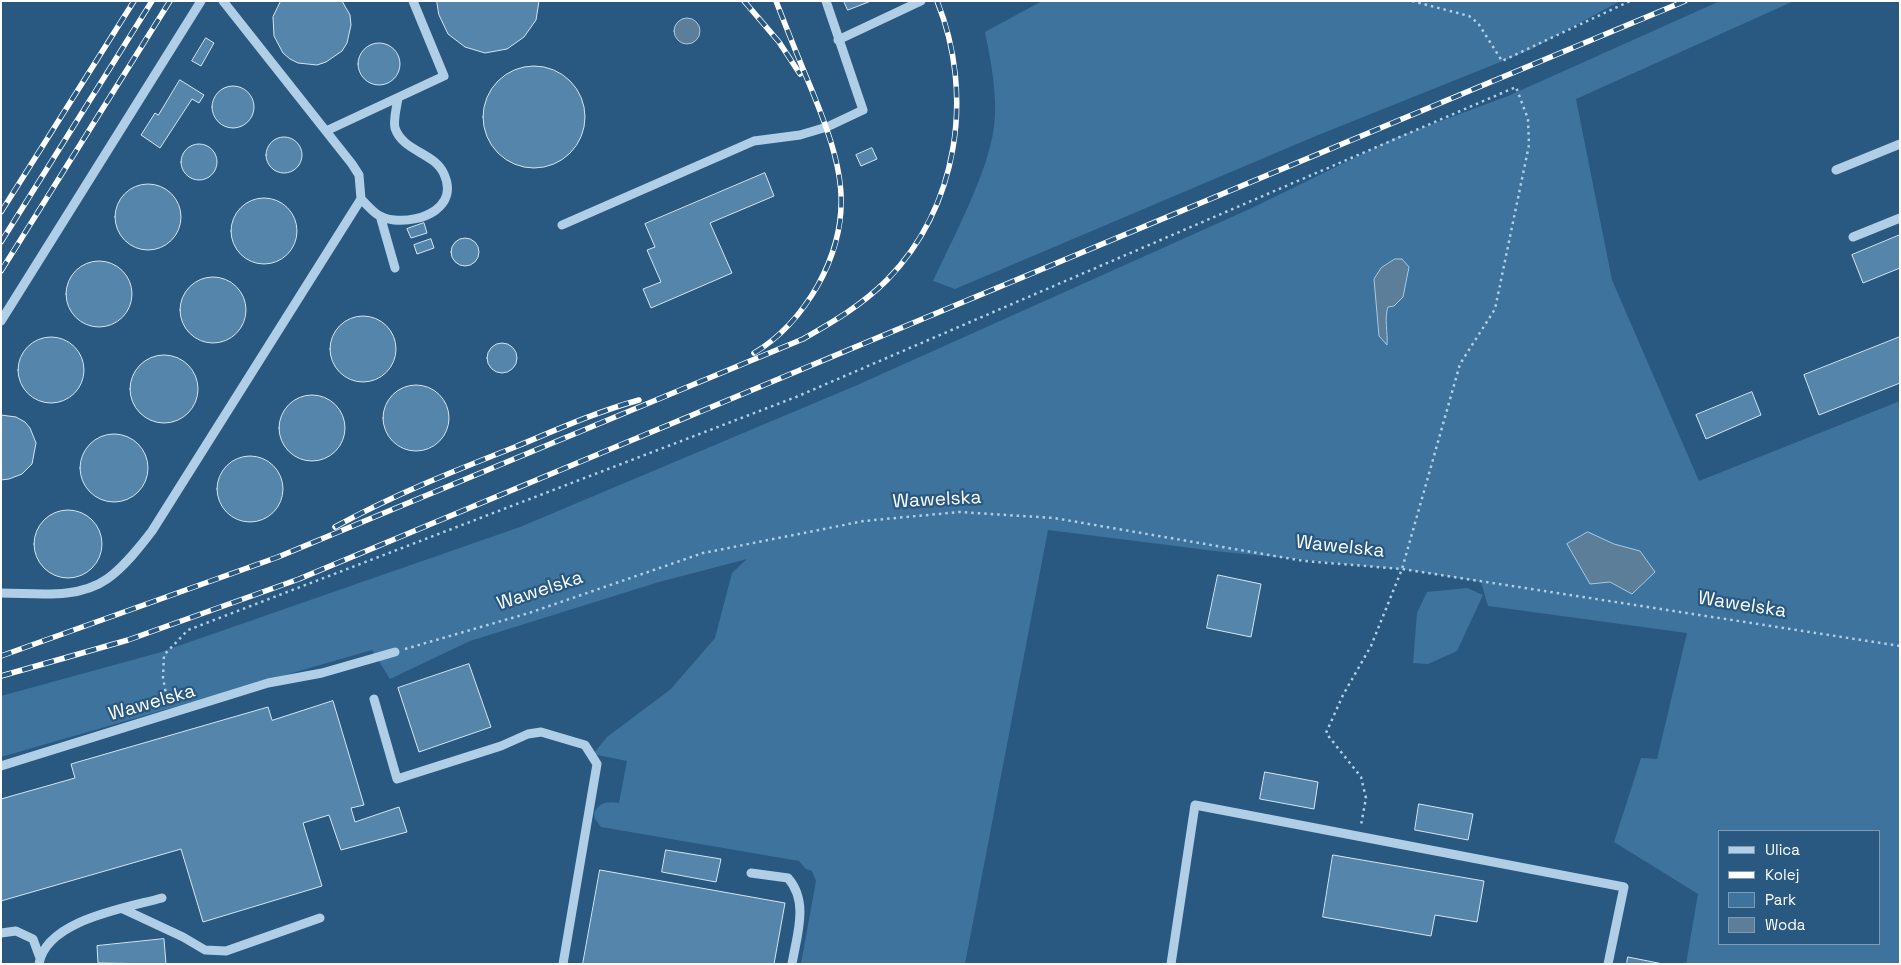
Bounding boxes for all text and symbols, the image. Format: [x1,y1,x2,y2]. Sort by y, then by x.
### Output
street label: Wawelska [892,486,982,514]
street label: Wawelska [1295,531,1385,563]
street label: Wawelska [494,566,586,616]
street label: Wawelska [1696,587,1788,623]
street label: Wawelska [106,680,198,726]
legend [1718,830,1881,945]
text: Ulica [1765,840,1800,859]
text: Kolej [1765,865,1799,884]
text: Park [1765,890,1796,909]
text: Woda [1765,915,1805,934]

